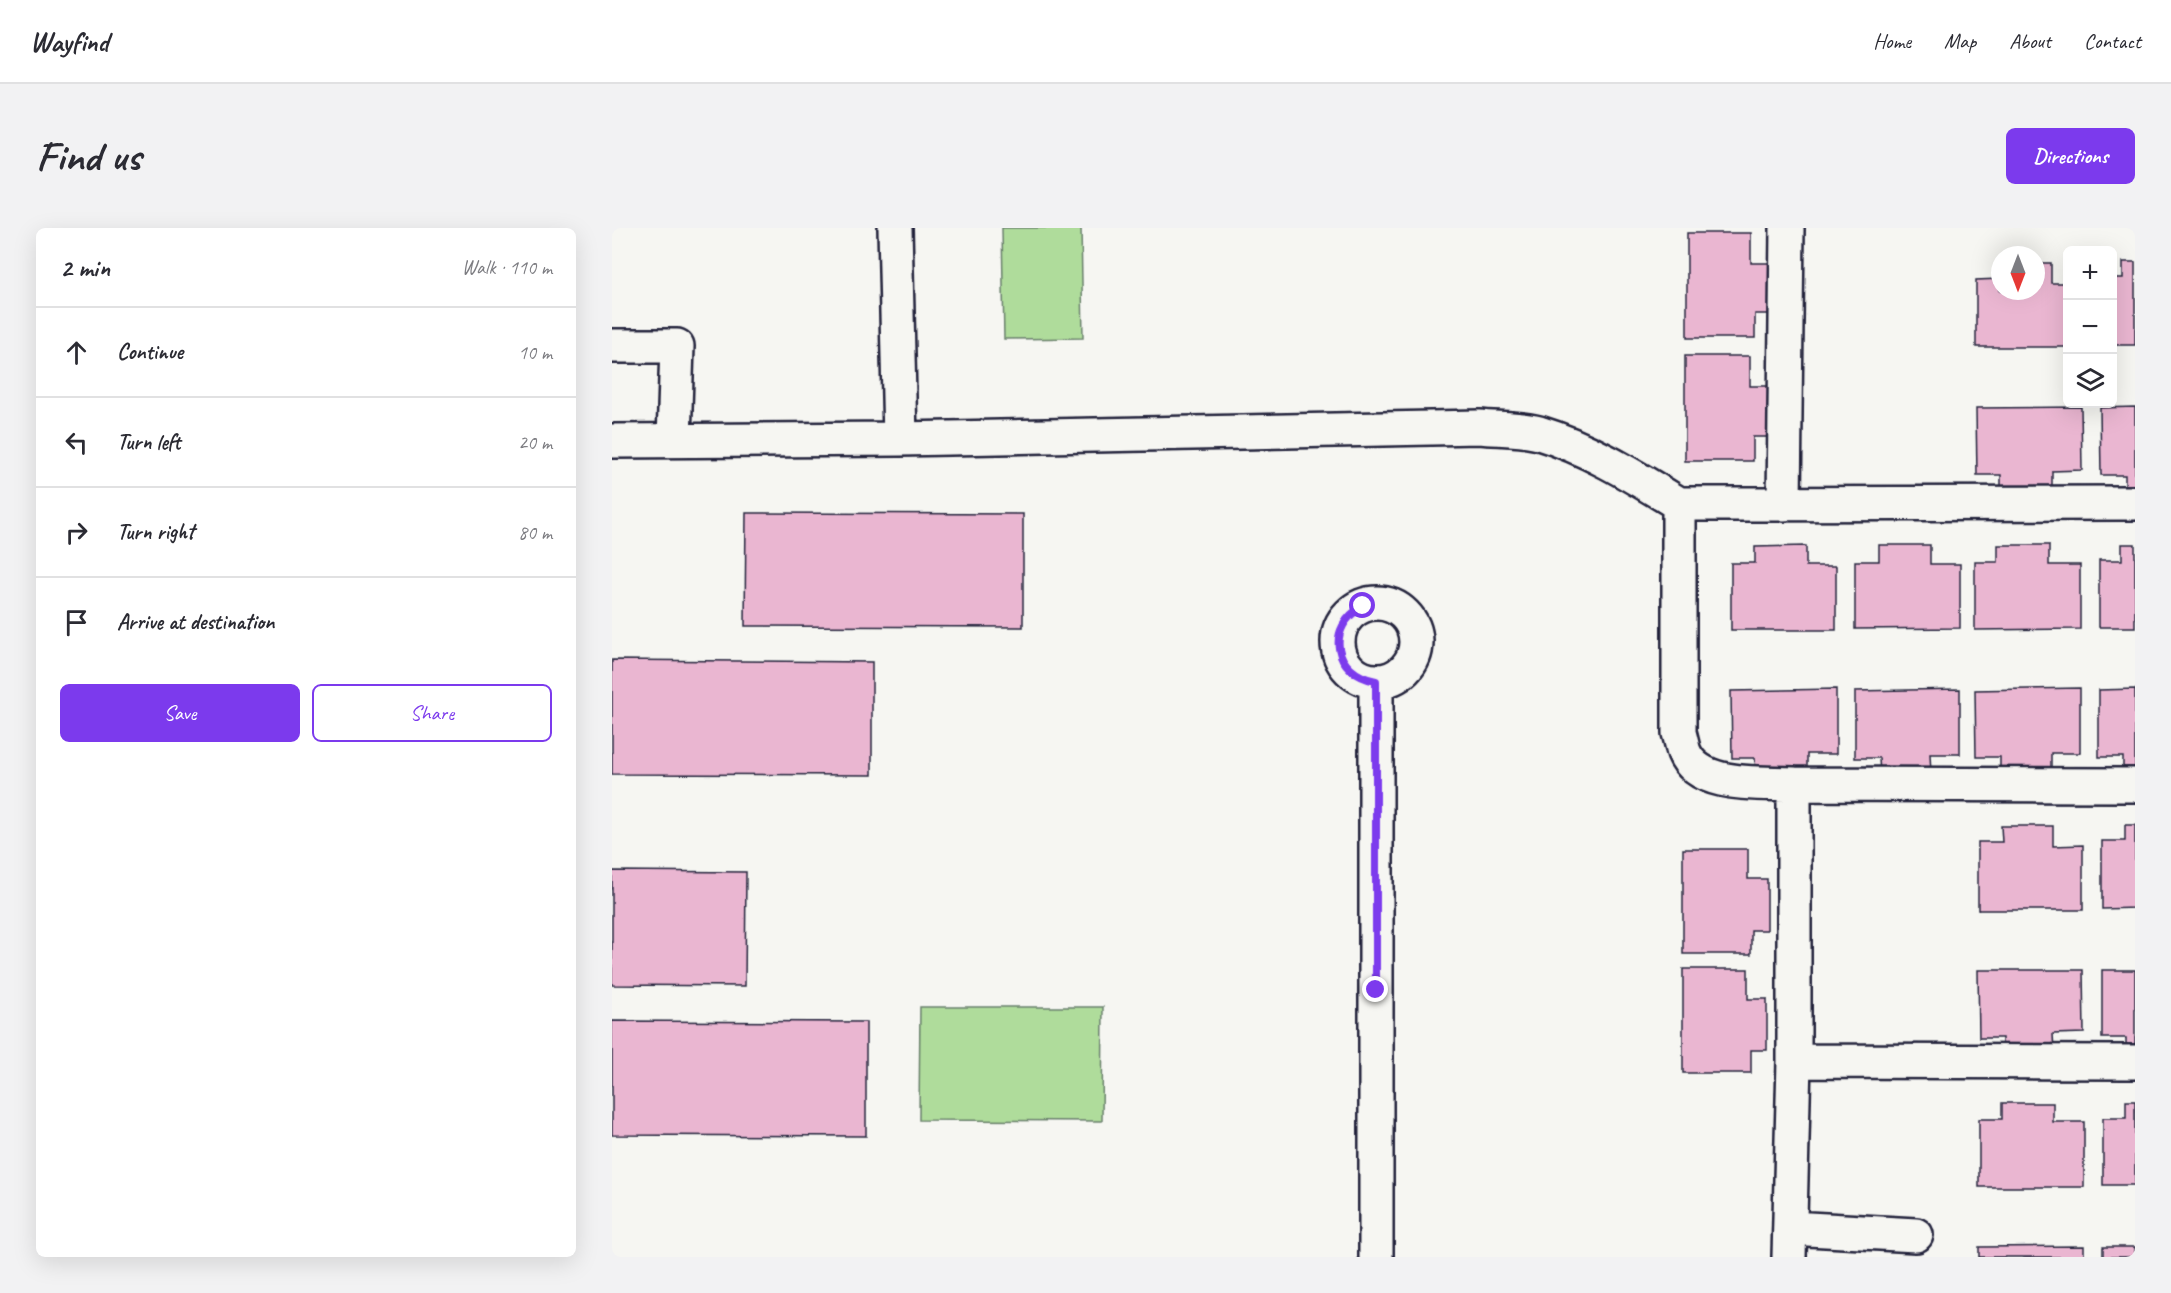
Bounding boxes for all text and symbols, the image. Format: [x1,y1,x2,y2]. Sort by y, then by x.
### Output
text: Wayfind [30,24,109,59]
text: Home [1873,28,1911,54]
text: Map [1944,28,1976,54]
text: About [2009,28,2051,54]
text: Contact [2084,28,2141,54]
button: Directions [2006,128,2135,184]
text: Find us [36,130,141,183]
north arrow [1991,246,2045,300]
map controls [2063,246,2117,408]
button: + [2063,246,2117,300]
text: 2 min [60,251,110,284]
text: Walk · 110 m [462,255,552,280]
button: − [2063,300,2117,354]
icon: ahead [60,336,93,369]
text: Continue [117,338,183,366]
text: 10 m [518,340,552,365]
button: layers [2063,354,2117,408]
icon: left [60,426,93,459]
text: Turn left [117,428,181,456]
text: 20 m [518,430,552,455]
icon: right [60,516,93,549]
text: Turn right [117,518,194,546]
text: 80 m [518,520,552,545]
route start [1349,592,1375,618]
icon: arrive [60,606,93,639]
text: Arrive at destination [117,608,274,636]
button: Save [60,684,300,742]
button: Share [312,684,552,742]
route end [1362,976,1388,1002]

